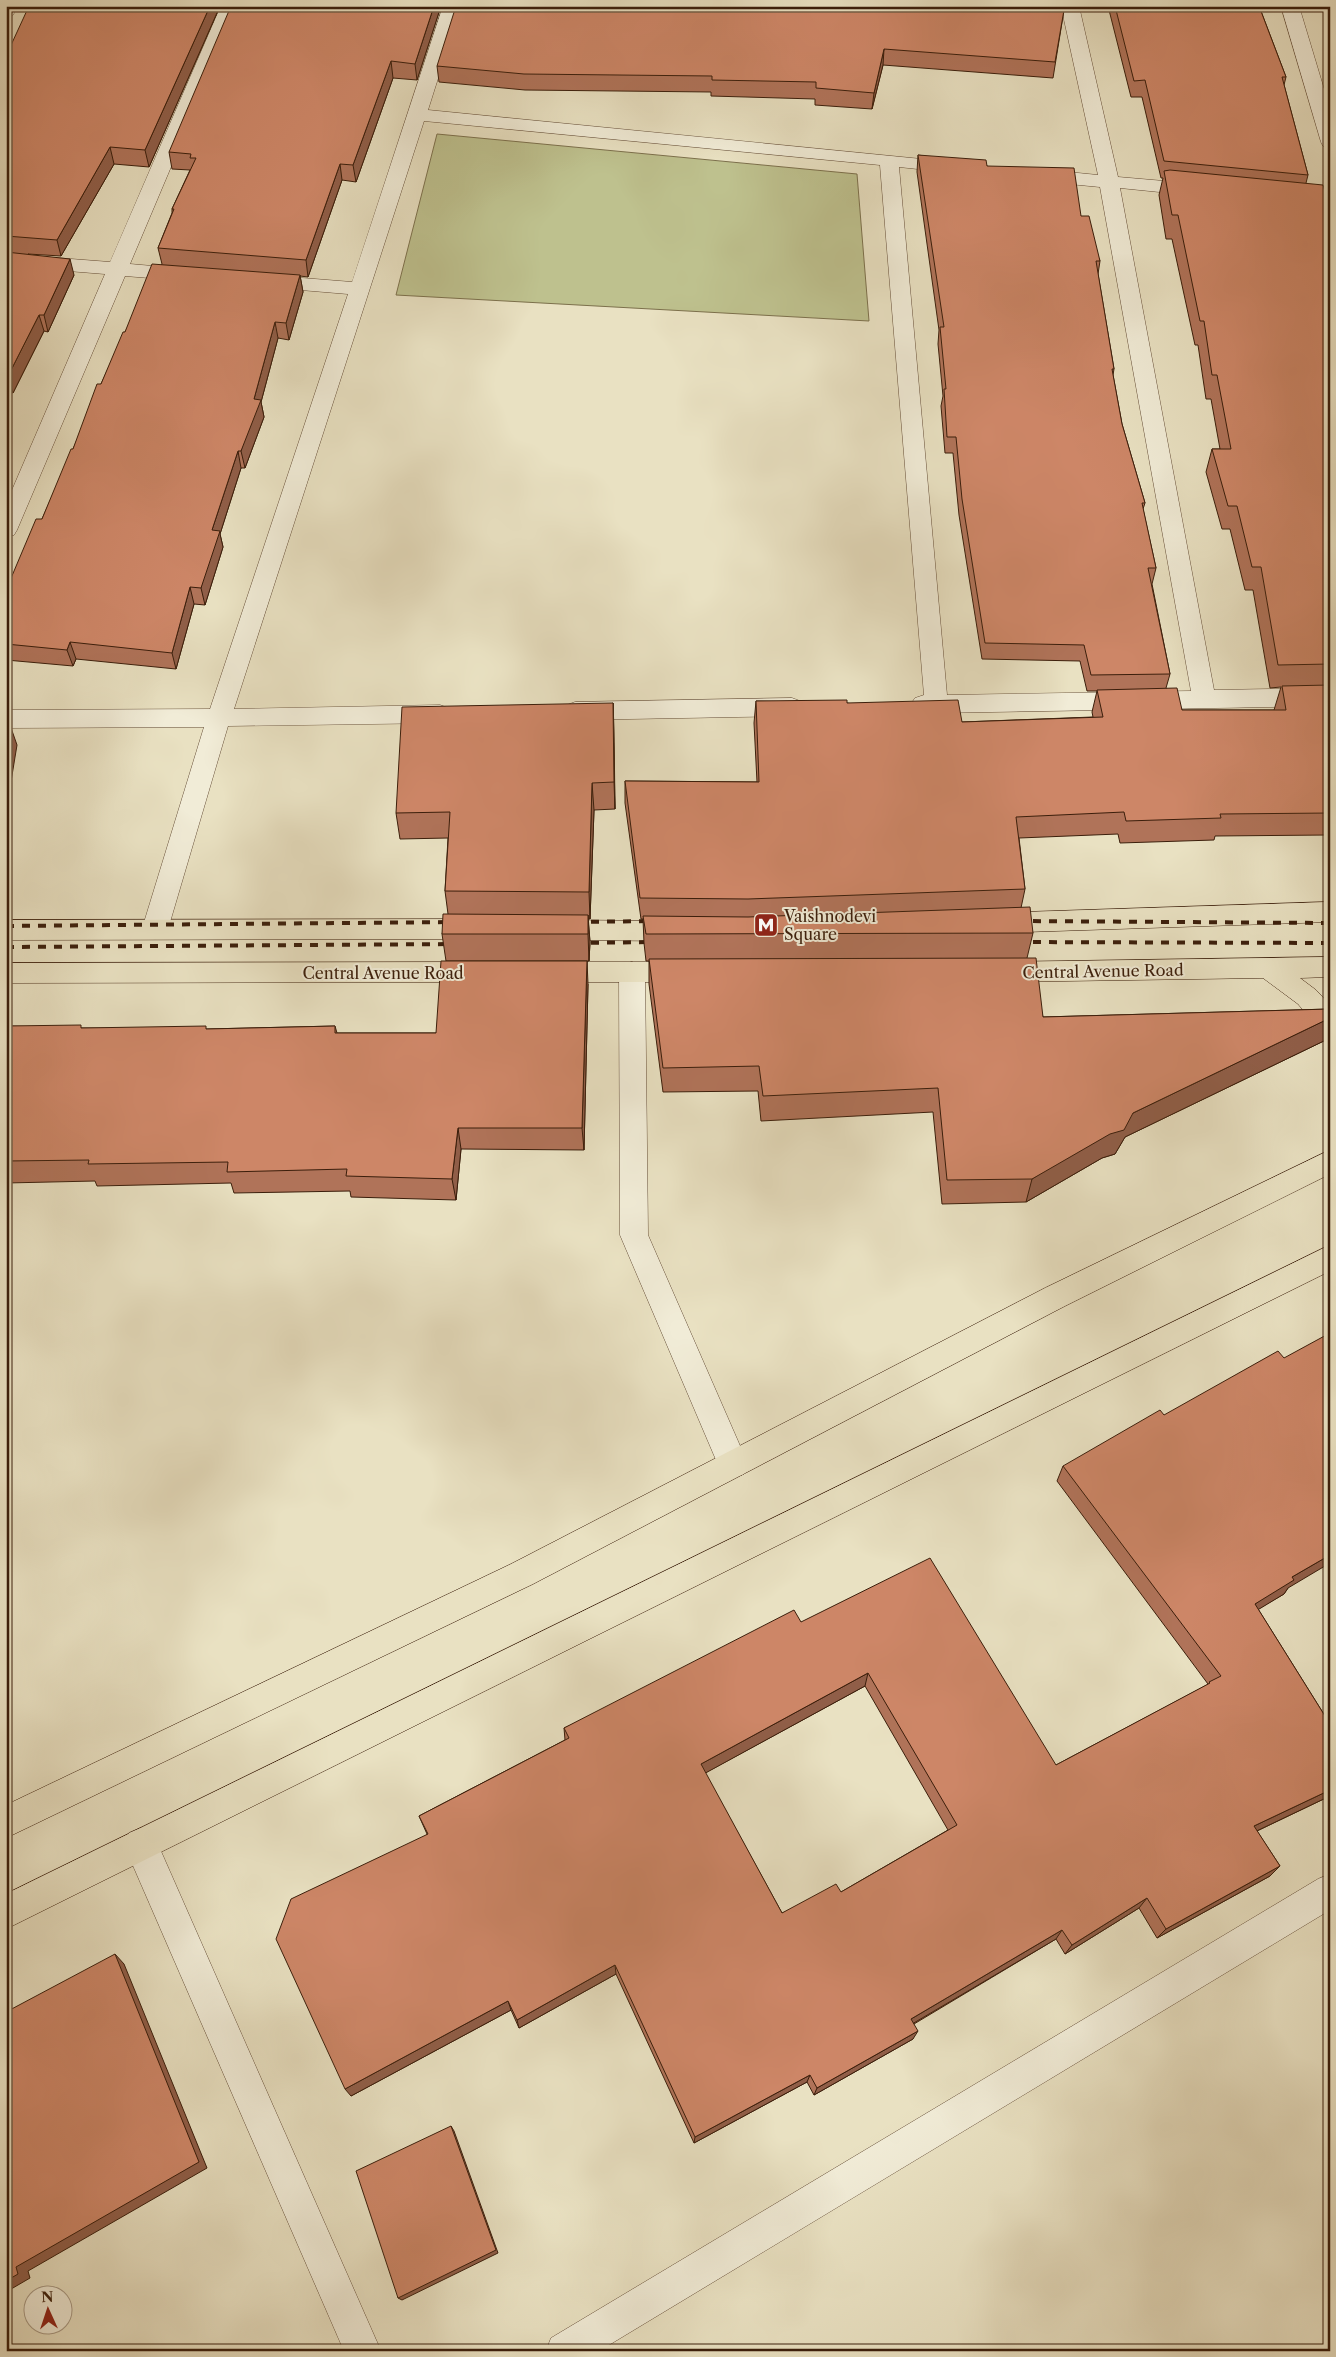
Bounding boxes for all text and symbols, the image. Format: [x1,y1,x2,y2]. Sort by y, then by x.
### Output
place label: Vaishnodevi Square [783,906,876,944]
metro station icon: Vaishnodevi Square [753,912,779,938]
street label: Central Avenue Road [1022,960,1184,982]
street label: Central Avenue Road [302,963,464,983]
north arrow [22,2284,72,2334]
text: N [41,2288,54,2306]

